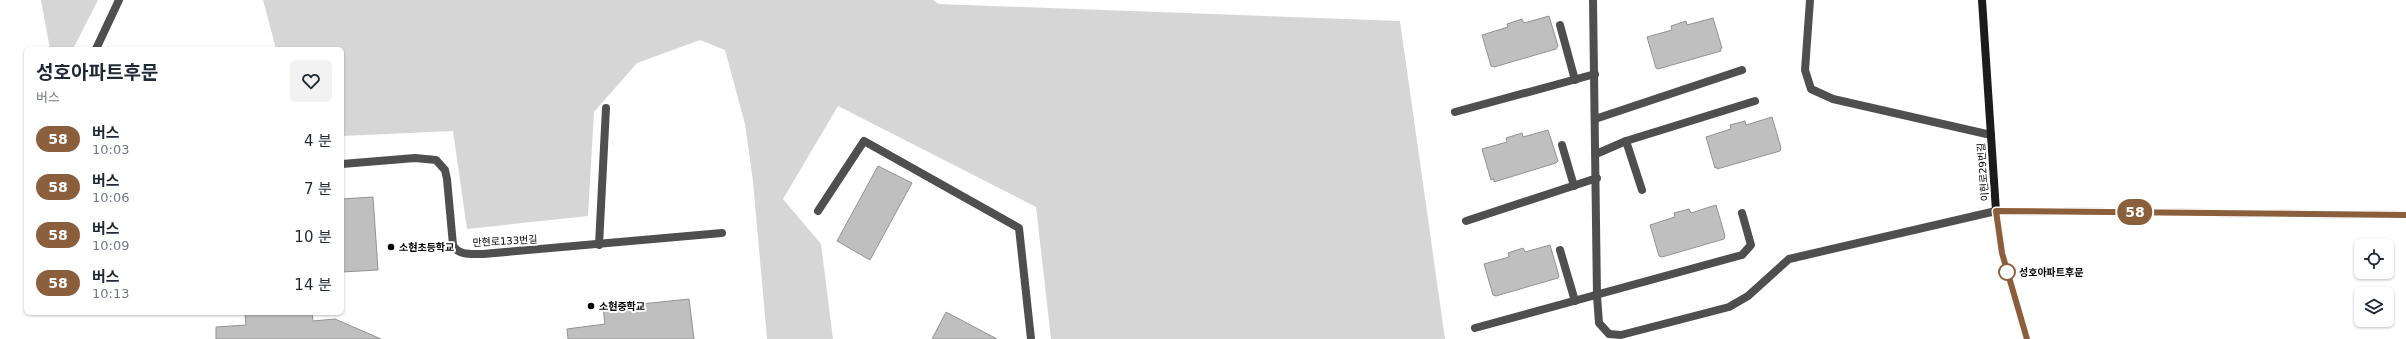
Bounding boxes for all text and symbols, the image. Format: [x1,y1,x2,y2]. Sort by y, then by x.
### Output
button: heart [290,60,332,102]
text: 성호아파트후문 [36,61,158,83]
text: 버스 [36,90,60,105]
text: 버스 [92,124,120,142]
text: 58 [48,131,68,147]
text: 4 분 [304,132,332,150]
text: 10:03 [92,142,129,157]
street label: 이현로29번길 [1975,142,1991,202]
text: 버스 [92,172,120,190]
text: 58 [48,179,68,195]
text: 7 분 [304,180,332,198]
text: 10:06 [92,190,129,205]
line badge: 58 [2117,199,2153,225]
text: 58 [2125,204,2145,220]
text: 버스 [92,220,120,238]
text: 58 [48,227,68,243]
text: 10 분 [294,228,332,246]
street label: 만현로133번길 [472,234,538,248]
text: 10:09 [92,238,129,253]
map controls [2354,239,2394,327]
button: locate [2354,239,2394,279]
place label: 소현초등학교 [399,241,454,253]
marker: 소현초등학교 [386,242,396,252]
marker: 성호아파트후문 [1998,263,2016,281]
place label: 성호아파트후문 [2019,267,2083,278]
text: 버스 [92,268,120,286]
text: 58 [48,275,68,291]
text: 14 분 [294,276,332,294]
text: 10:13 [92,286,129,301]
button: layers [2354,287,2394,327]
place label: 소현중학교 [599,300,645,312]
marker: 소현중학교 [586,301,596,311]

